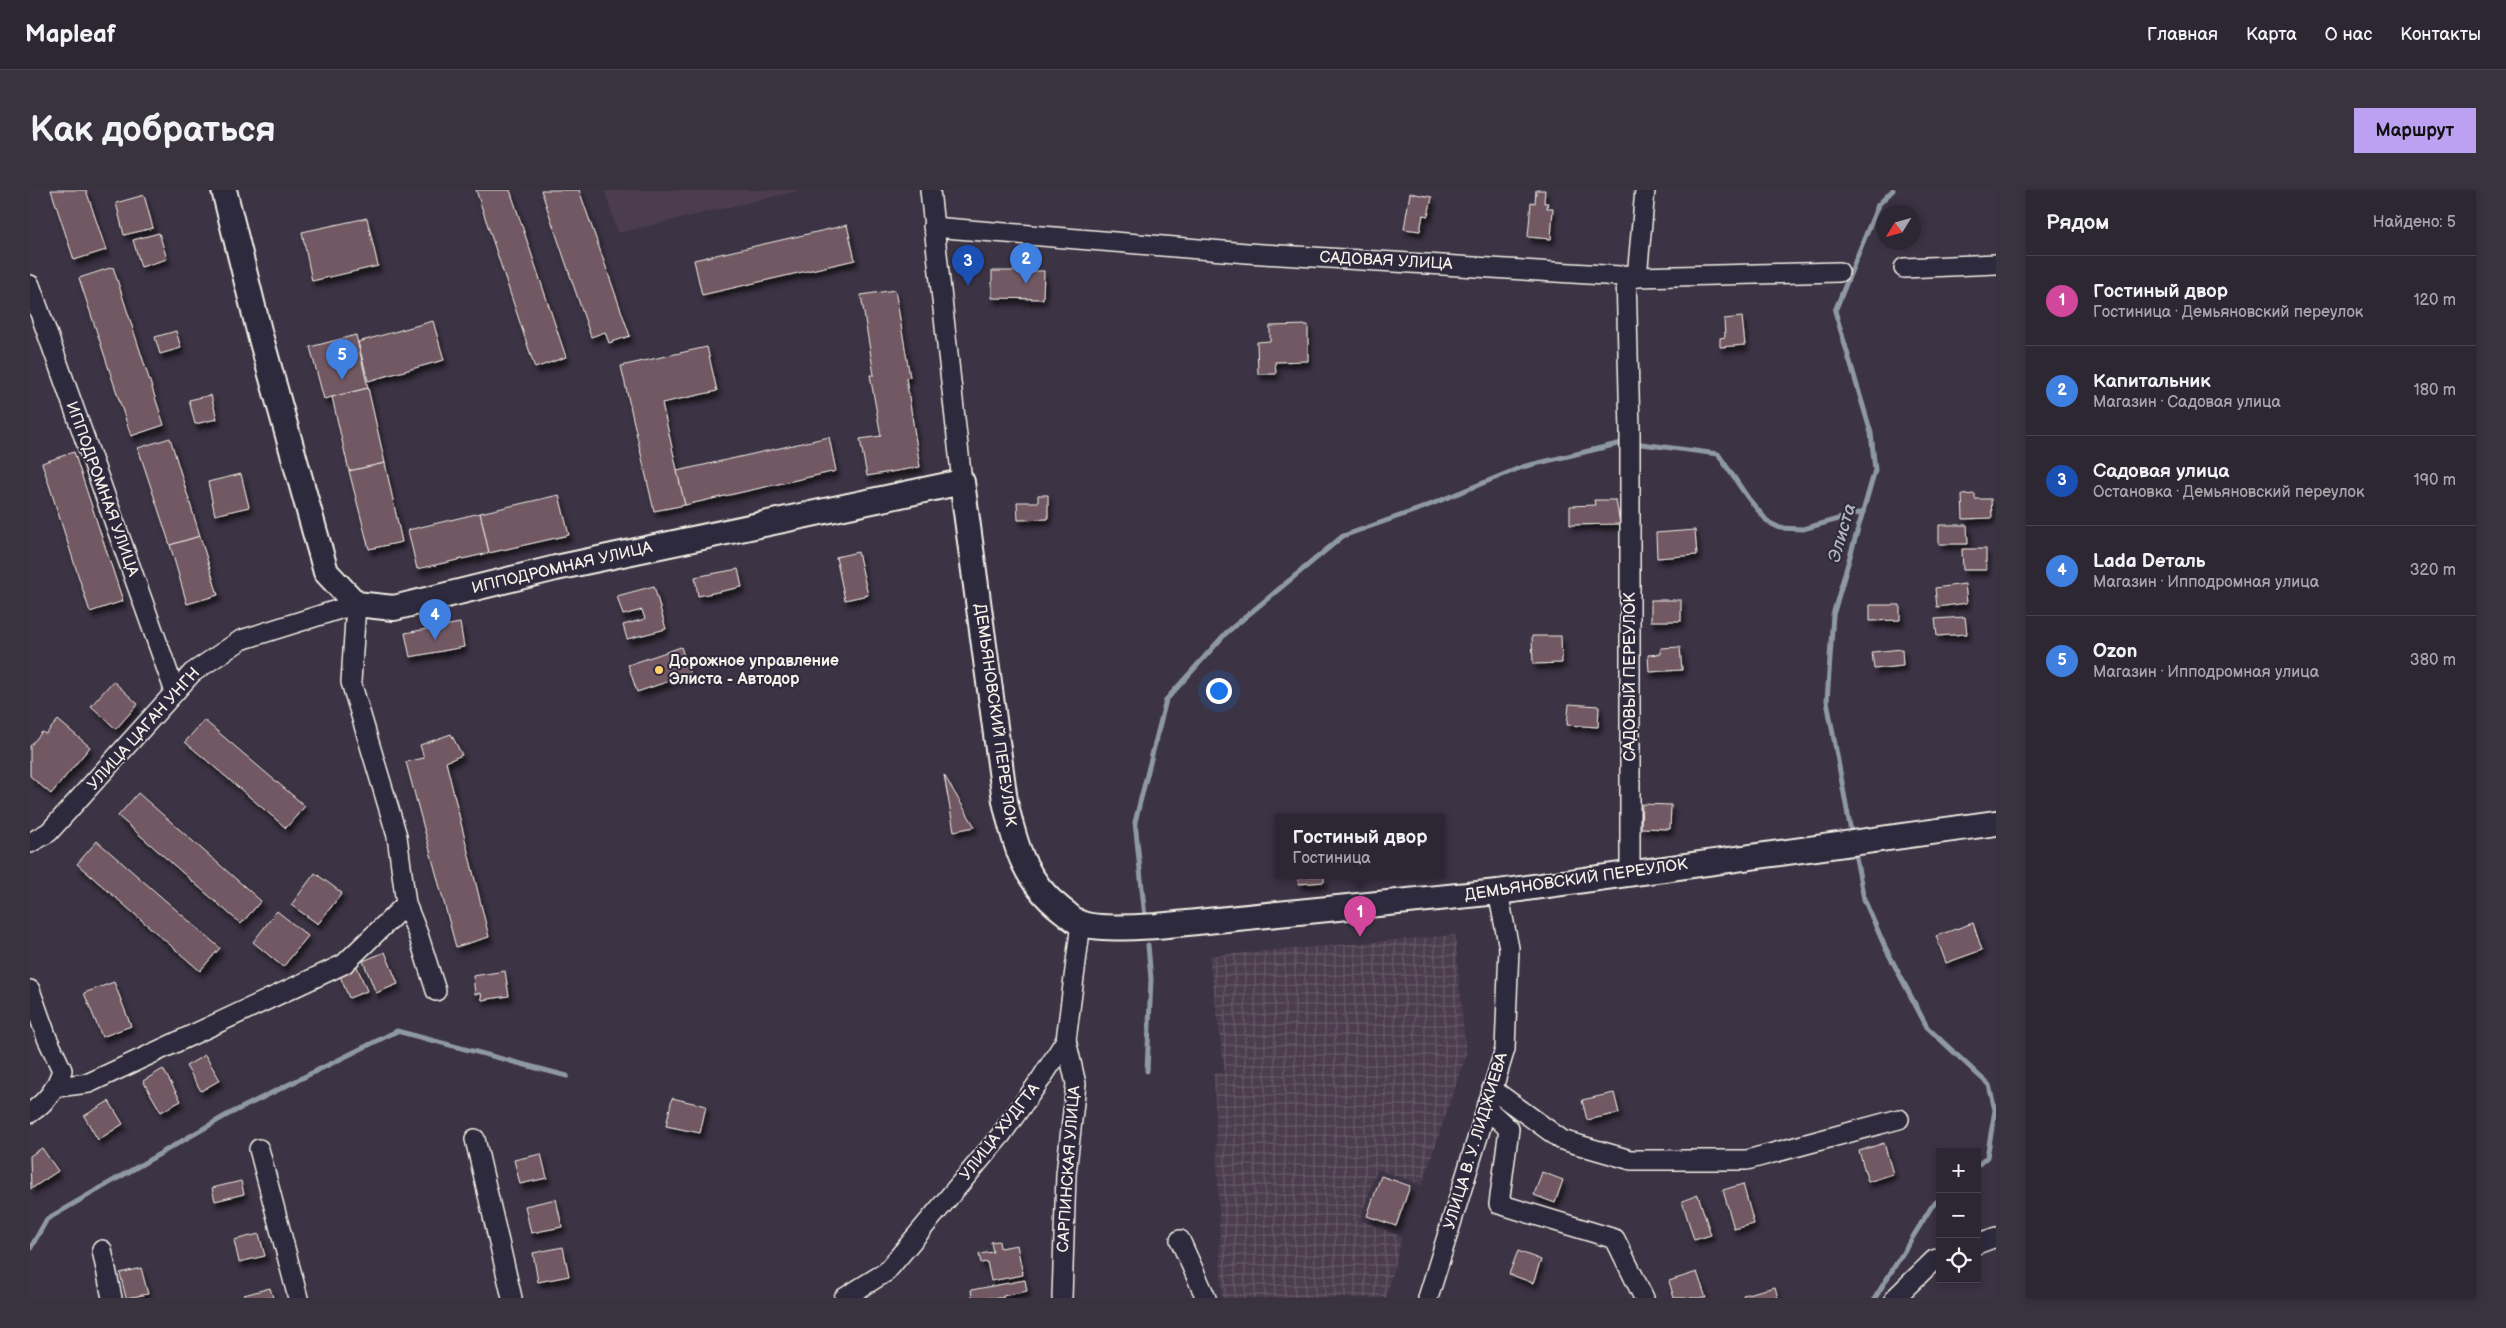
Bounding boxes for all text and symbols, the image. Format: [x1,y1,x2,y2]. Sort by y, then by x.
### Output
text: Mapleaf [25,20,116,49]
text: Главная [2147,24,2218,45]
text: Карта [2246,24,2297,45]
text: О нас [2325,24,2372,45]
text: Контакты [2400,24,2481,45]
button: Маршрут [2354,108,2476,153]
text: Как добраться [30,109,276,152]
north arrow [1876,205,1921,250]
text: Рядом [2046,210,2109,235]
text: Найдено: 5 [2373,213,2456,232]
pin: 2 [1010,243,1042,284]
pin: 3 [952,245,984,286]
street label: САДОВАЯ УЛИЦА [1319,248,1453,274]
text: Гостиный двор [2093,280,2228,303]
text: 1 [2059,291,2065,310]
text: 120 m [2413,291,2456,310]
text: Гостиница · Демьяновский переулок [2093,303,2363,322]
pin: 5 [326,339,358,380]
text: Капитальник [2093,370,2211,393]
text: 2 [2057,381,2067,400]
text: 180 m [2414,381,2456,400]
text: Магазин · Садовая улица [2093,393,2281,412]
street label: ИППОДРОМНАЯ УЛИЦА [61,399,143,579]
text: Садовая улица [2093,460,2229,483]
text: 3 [2057,471,2067,490]
text: 190 m [2414,471,2456,490]
text: Остановка · Демьяновский переулок [2093,483,2364,502]
water label: Элиста [1824,501,1860,565]
street label: ИППОДРОМНАЯ УЛИЦА [470,538,654,598]
text: Lada Dеталь [2093,550,2205,573]
text: 4 [2057,561,2067,580]
text: 320 m [2410,561,2456,580]
text: Магазин · Ипподромная улица [2093,573,2319,592]
street label: САДОВЫЙ ПЕРЕУЛОК [1621,592,1640,762]
pin: 4 [419,599,451,640]
street label: ДЕМЬЯНОВСКИЙ ПЕРЕУЛОК [970,602,1020,828]
text: Ozon [2093,640,2137,663]
text: 5 [2057,651,2067,670]
text: 380 m [2410,651,2456,670]
place label: Дорожное управление Элиста - Автодор [669,652,839,689]
text: Магазин · Ипподромная улица [2093,663,2319,682]
street label: УЛИЦА ЦАГАН УНГН [84,664,204,794]
marker: Дорожное управление Элиста - Автодор [653,664,665,676]
your location [1206,678,1232,704]
popup [1275,814,1445,879]
text: Гостиный двор [1293,826,1427,849]
text: Гостиница [1293,849,1371,868]
street label: ДЕМЬЯНОВСКИЙ ПЕРЕУЛОК [1463,855,1689,905]
pin: 1 [1344,896,1376,937]
street label: УЛИЦА В. У. ЛИДЖИЕВА [1440,1050,1512,1232]
street label: УЛИЦА ХУДГТА [956,1079,1044,1184]
street label: САРПИНСКАЯ УЛИЦА [1054,1085,1084,1253]
map controls [1936,1148,1981,1283]
button: + [1936,1148,1981,1193]
button: − [1936,1193,1981,1238]
button: locate [1936,1238,1981,1283]

